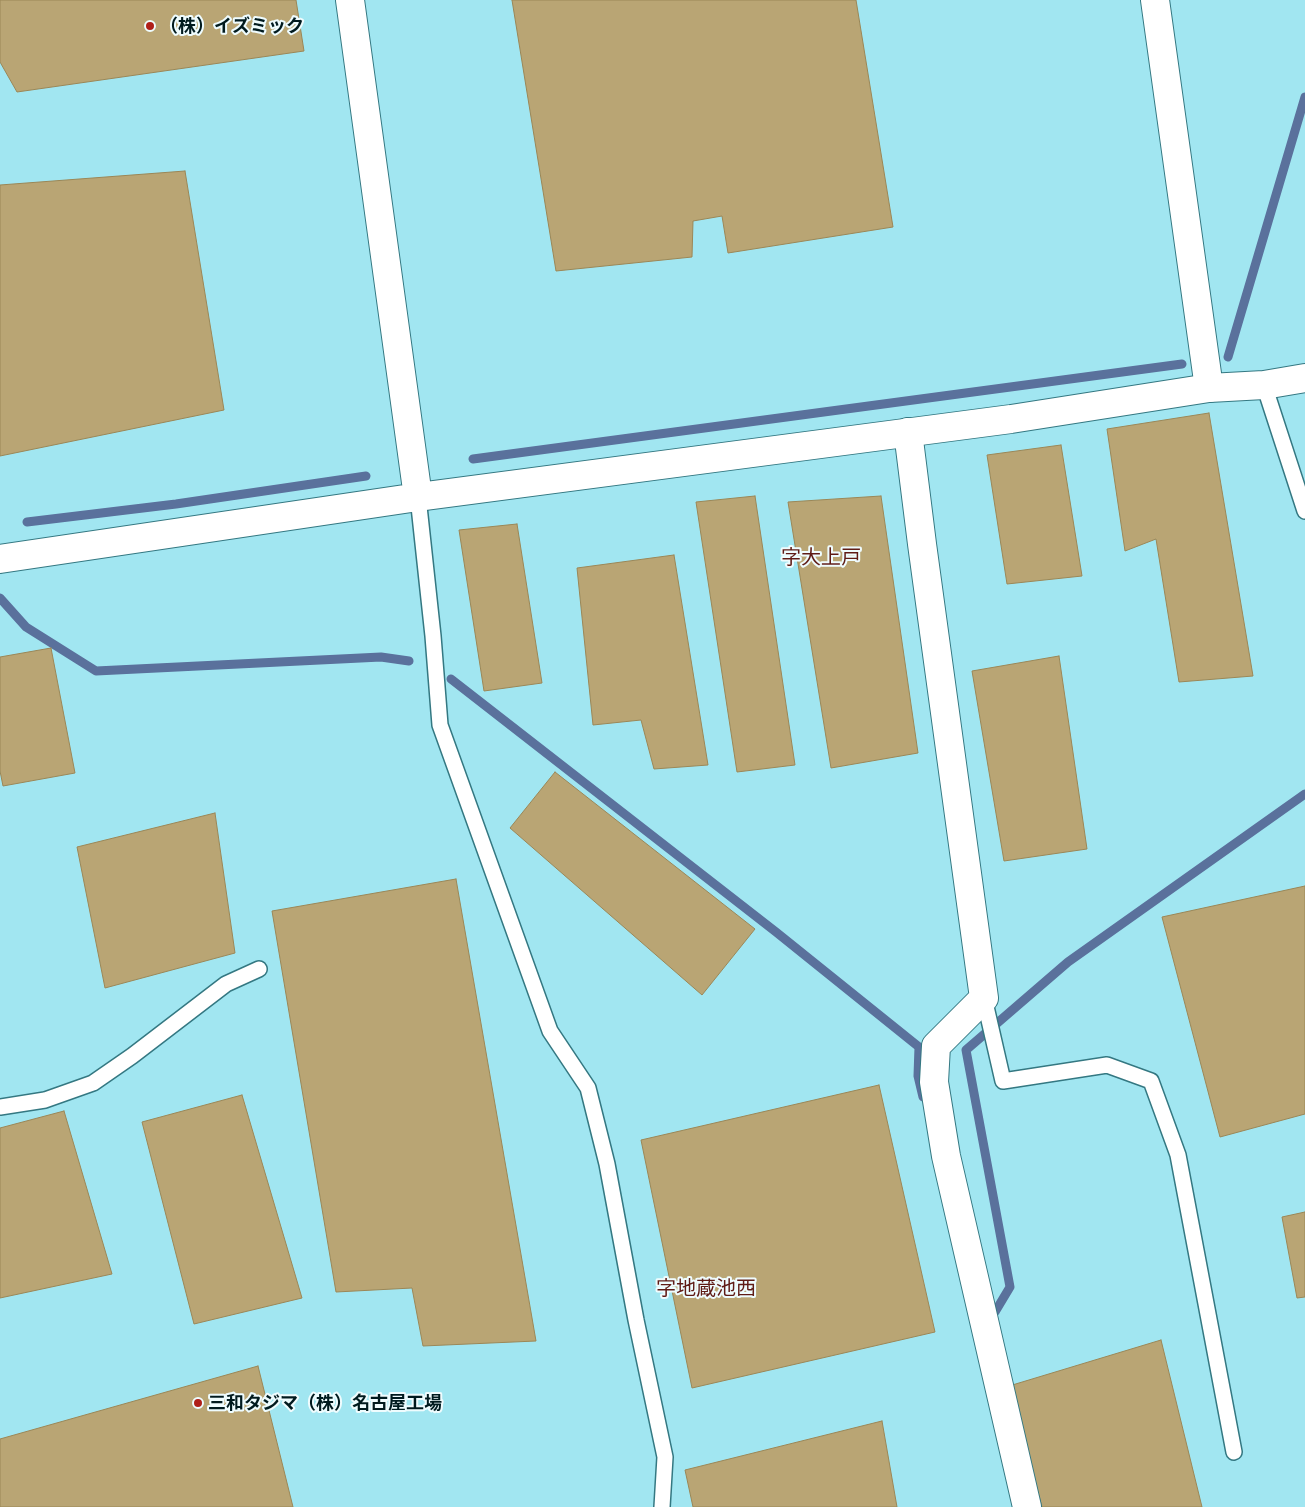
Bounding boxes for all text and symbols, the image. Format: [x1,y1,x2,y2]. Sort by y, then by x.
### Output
place label: （株）イズミック [160,15,304,37]
marker: （株）イズミック [144,20,156,32]
district label: 字大上戸 [781,545,861,569]
district label: 字地蔵池西 [656,1276,756,1300]
place label: 三和タジマ（株）名古屋工場 [208,1392,442,1414]
marker: 三和タジマ（株）名古屋工場 [192,1397,204,1409]

